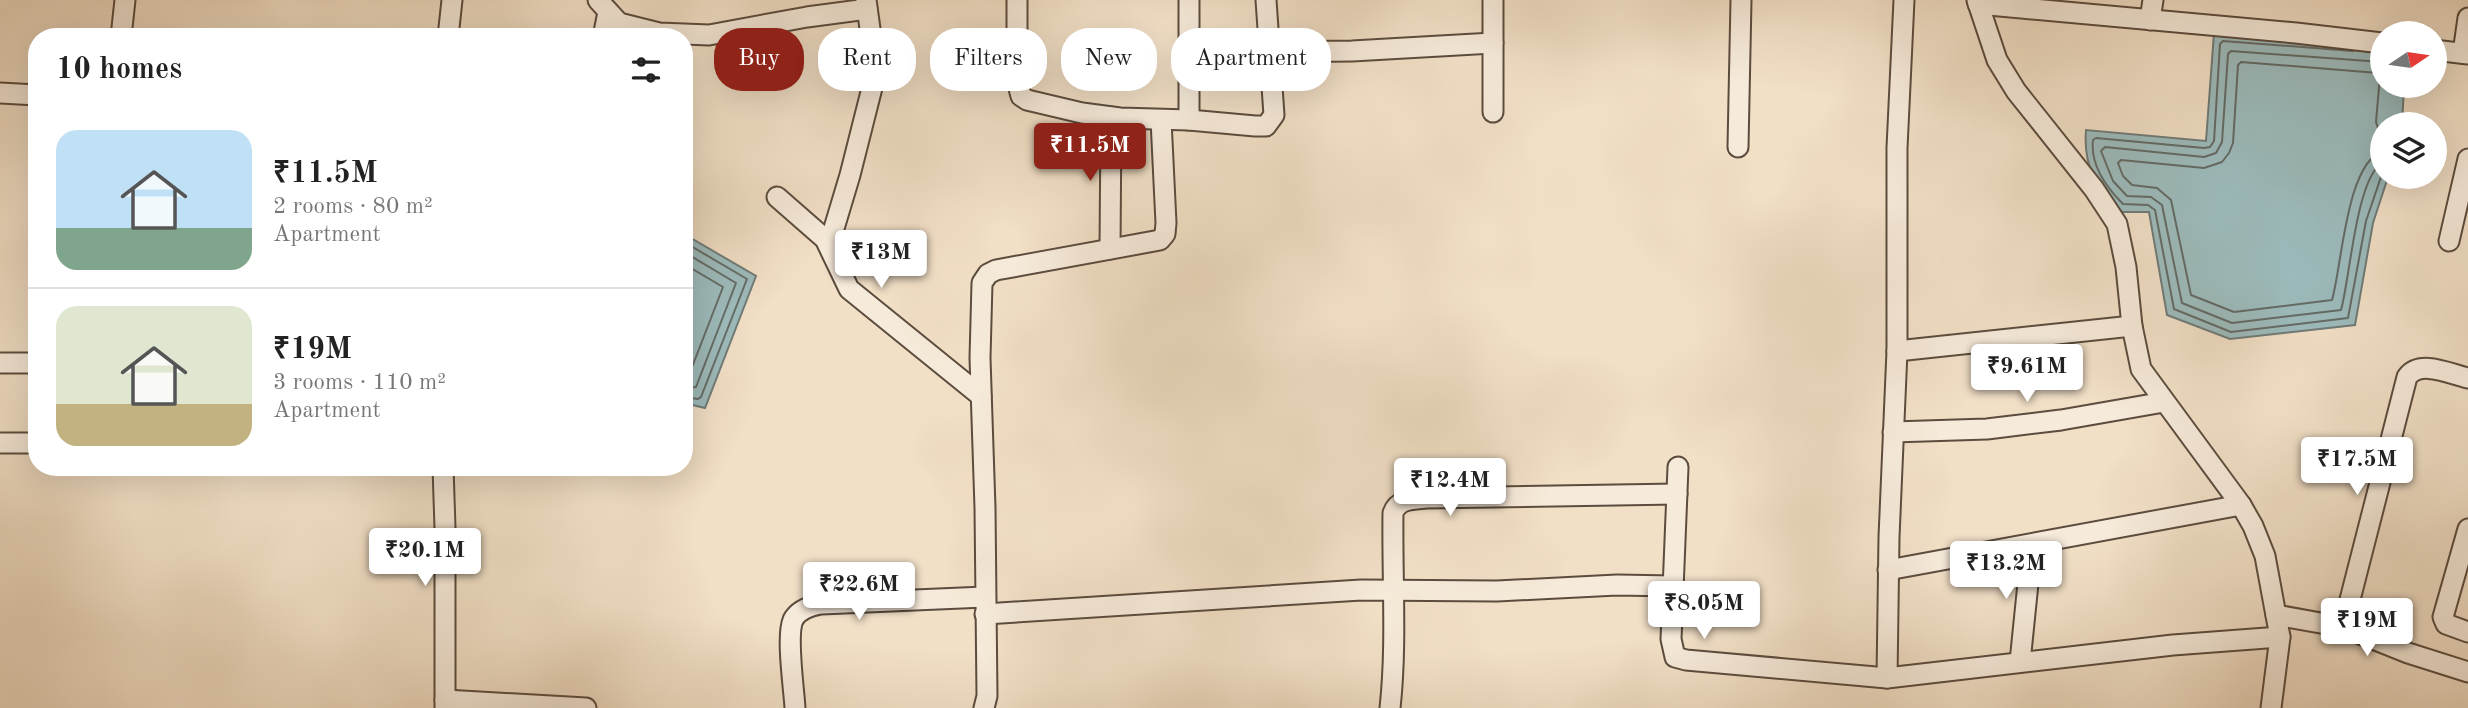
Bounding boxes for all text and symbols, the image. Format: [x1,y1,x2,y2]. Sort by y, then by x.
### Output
north arrow [2370,21,2446,98]
map controls [2370,21,2447,189]
chip: Buy [714,28,804,91]
chip: Rent [818,28,916,91]
chip: Filters [930,28,1047,91]
chip: New [1061,28,1157,91]
chip: Apartment [1171,28,1331,91]
icon: filters [627,51,665,89]
text: 10 homes [56,55,182,85]
button: layers [2370,112,2447,189]
pin: ₹11.5M [1033,124,1147,183]
text: ₹11.5M [1050,134,1130,157]
icon: home [112,158,196,242]
text: ₹11.5M [273,159,377,189]
text: 2 rooms · 80 m² [273,195,433,218]
text: Apartment [273,223,381,246]
pin: ₹13M [840,230,922,290]
text: ₹13M [851,241,911,264]
icon: home [112,334,196,418]
text: ₹19M [273,335,352,365]
pin: ₹9.61M [1970,344,2084,404]
text: ₹9.61M [1987,355,2067,378]
text: 3 rooms · 110 m² [273,371,446,394]
text: Apartment [273,399,381,422]
pin: ₹17.5M [2300,438,2414,497]
text: ₹17.5M [2317,448,2397,471]
pin: ₹12.4M [1393,458,1507,518]
text: ₹12.4M [1410,469,1490,492]
pin: ₹20.1M [368,528,482,588]
text: ₹20.1M [385,539,465,562]
pin: ₹13.2M [1949,542,2063,601]
text: ₹13.2M [1966,552,2046,575]
pin: ₹22.6M [802,562,916,622]
text: ₹22.6M [819,573,899,596]
pin: ₹8.05M [1647,582,1761,641]
text: ₹8.05M [1664,592,1744,615]
pin: ₹19M [2326,598,2408,658]
text: ₹19M [2337,609,2397,632]

